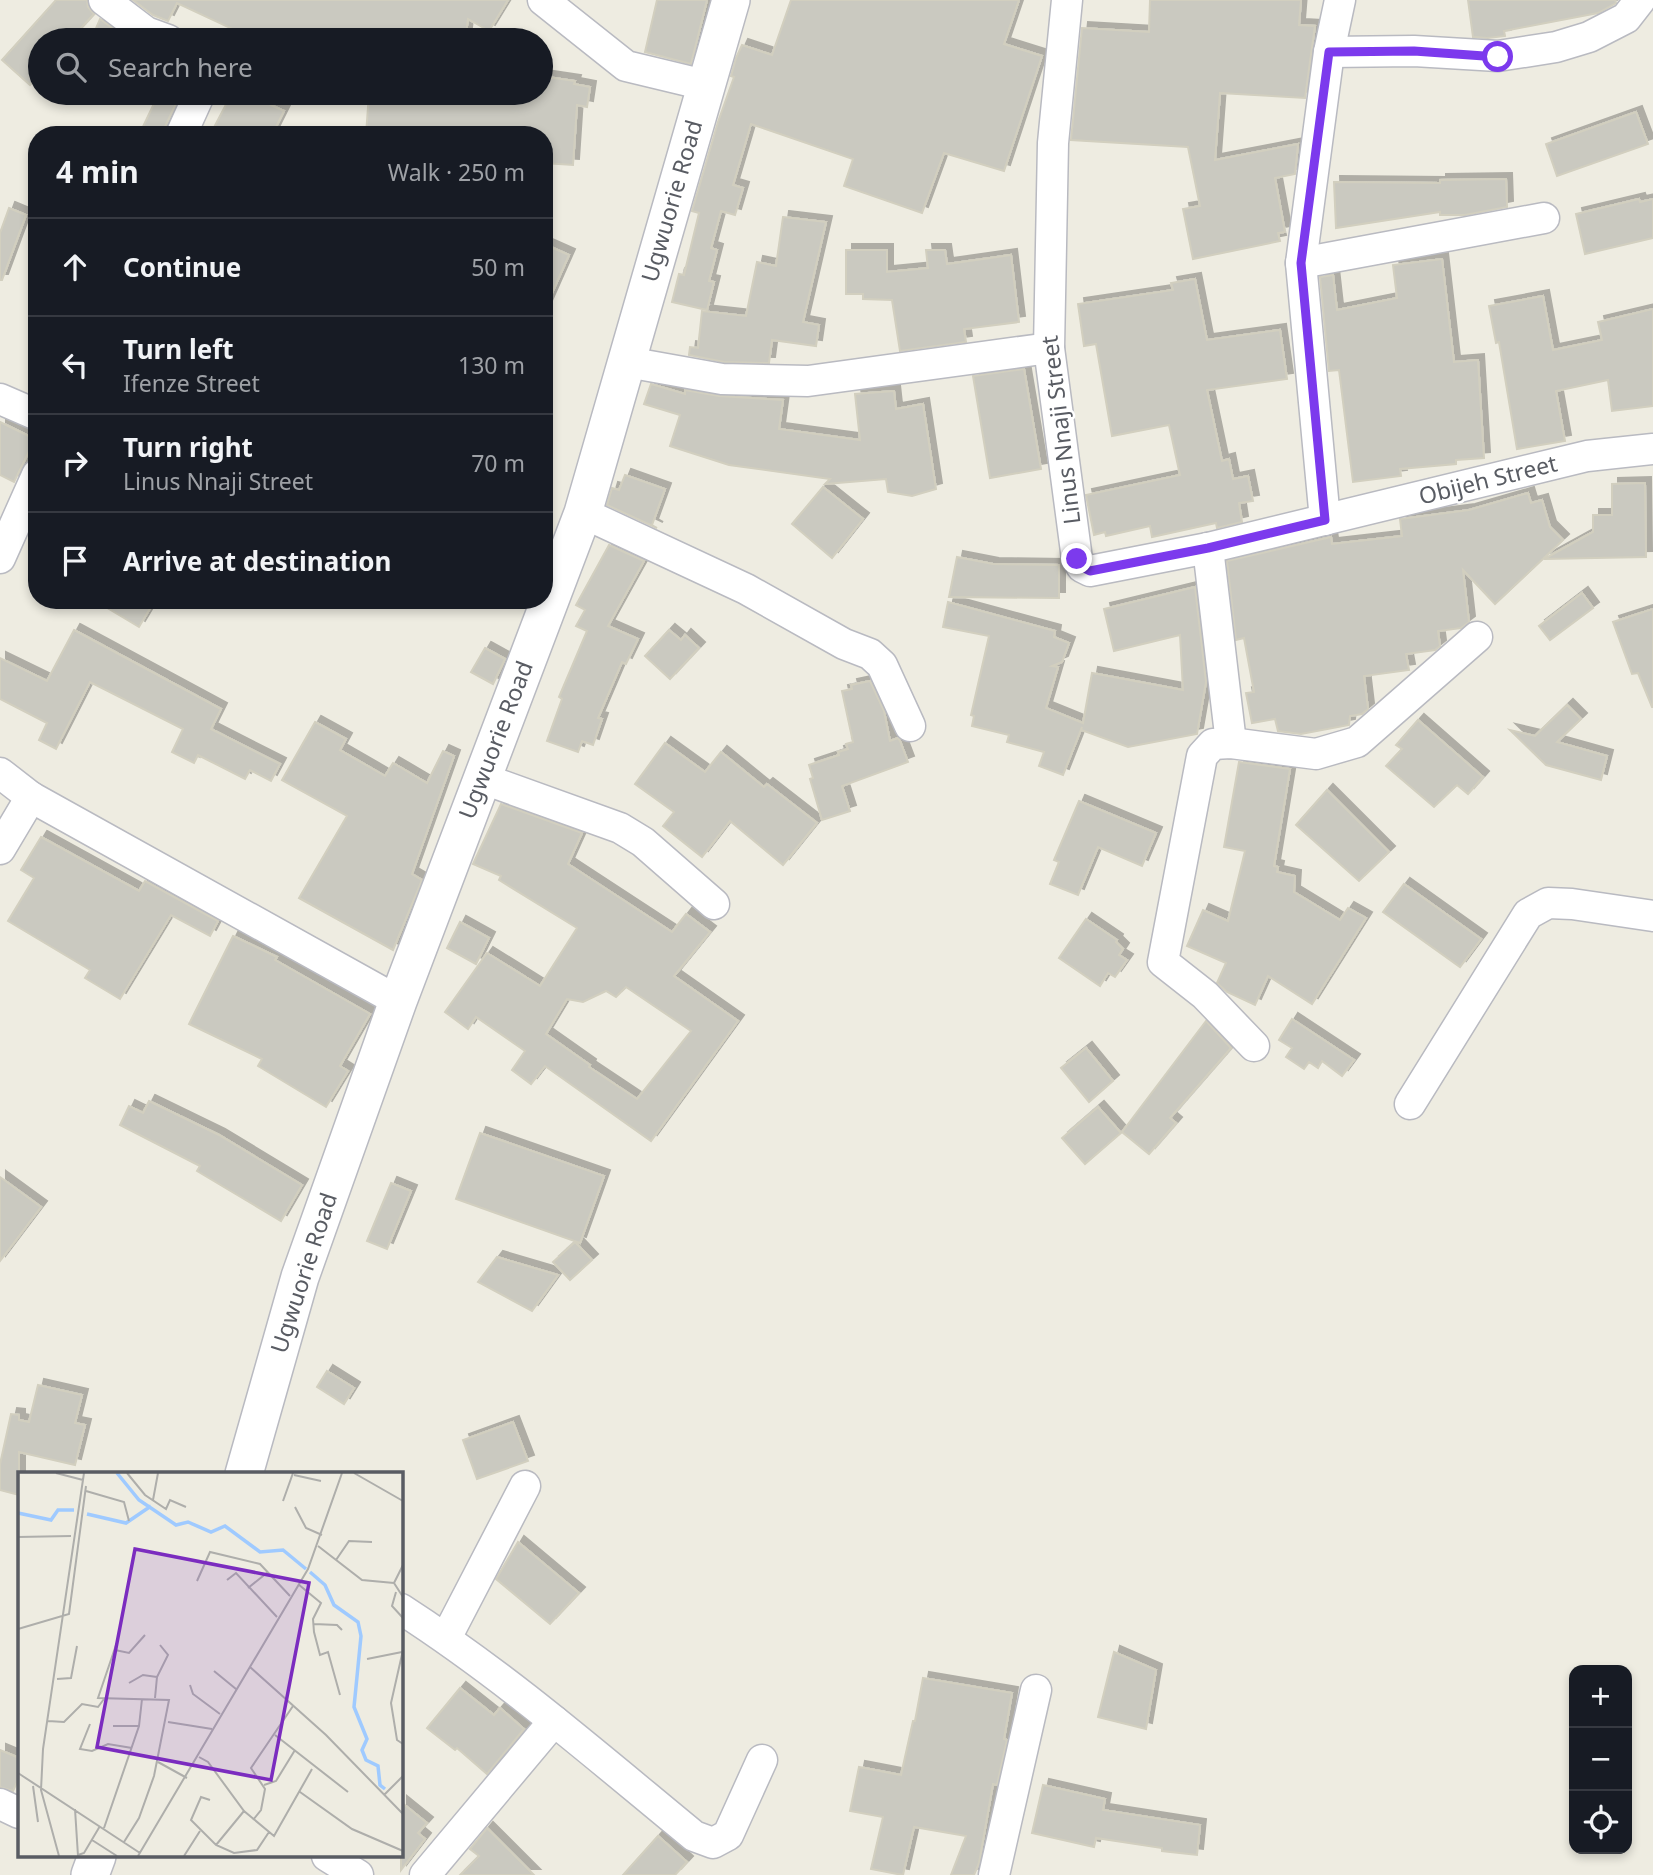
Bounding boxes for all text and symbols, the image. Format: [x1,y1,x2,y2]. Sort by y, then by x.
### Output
search box [28,28,553,105]
route start [1482,41,1513,72]
icon: search [52,48,90,86]
text: Search here [108,49,253,85]
street label: Ugwuorie Road [633,116,709,285]
text: 4 min [56,151,139,192]
text: Walk · 250 m [388,156,525,188]
icon: ahead [56,248,94,286]
text: Continue [123,249,241,285]
text: 50 m [471,251,525,283]
text: Turn left [123,331,234,367]
street label: Linus Nnaji Street [1033,334,1087,526]
icon: left [56,346,94,384]
text: 130 m [458,349,525,381]
text: Ifenze Street [123,367,260,399]
text: Turn right [123,429,253,465]
icon: right [56,444,94,482]
street label: Obijeh Street [1415,446,1560,512]
text: 70 m [471,447,525,479]
text: Linus Nnaji Street [123,465,313,497]
icon: arrive [56,542,94,580]
text: Arrive at destination [123,543,392,579]
route end [1061,543,1092,574]
street label: Ugwuorie Road [450,656,540,823]
street label: Ugwuorie Road [262,1188,344,1357]
inset map [18,1472,402,1857]
map controls [1569,1665,1632,1854]
button: + [1569,1665,1632,1728]
button: − [1569,1728,1632,1791]
button: locate [1569,1791,1632,1854]

